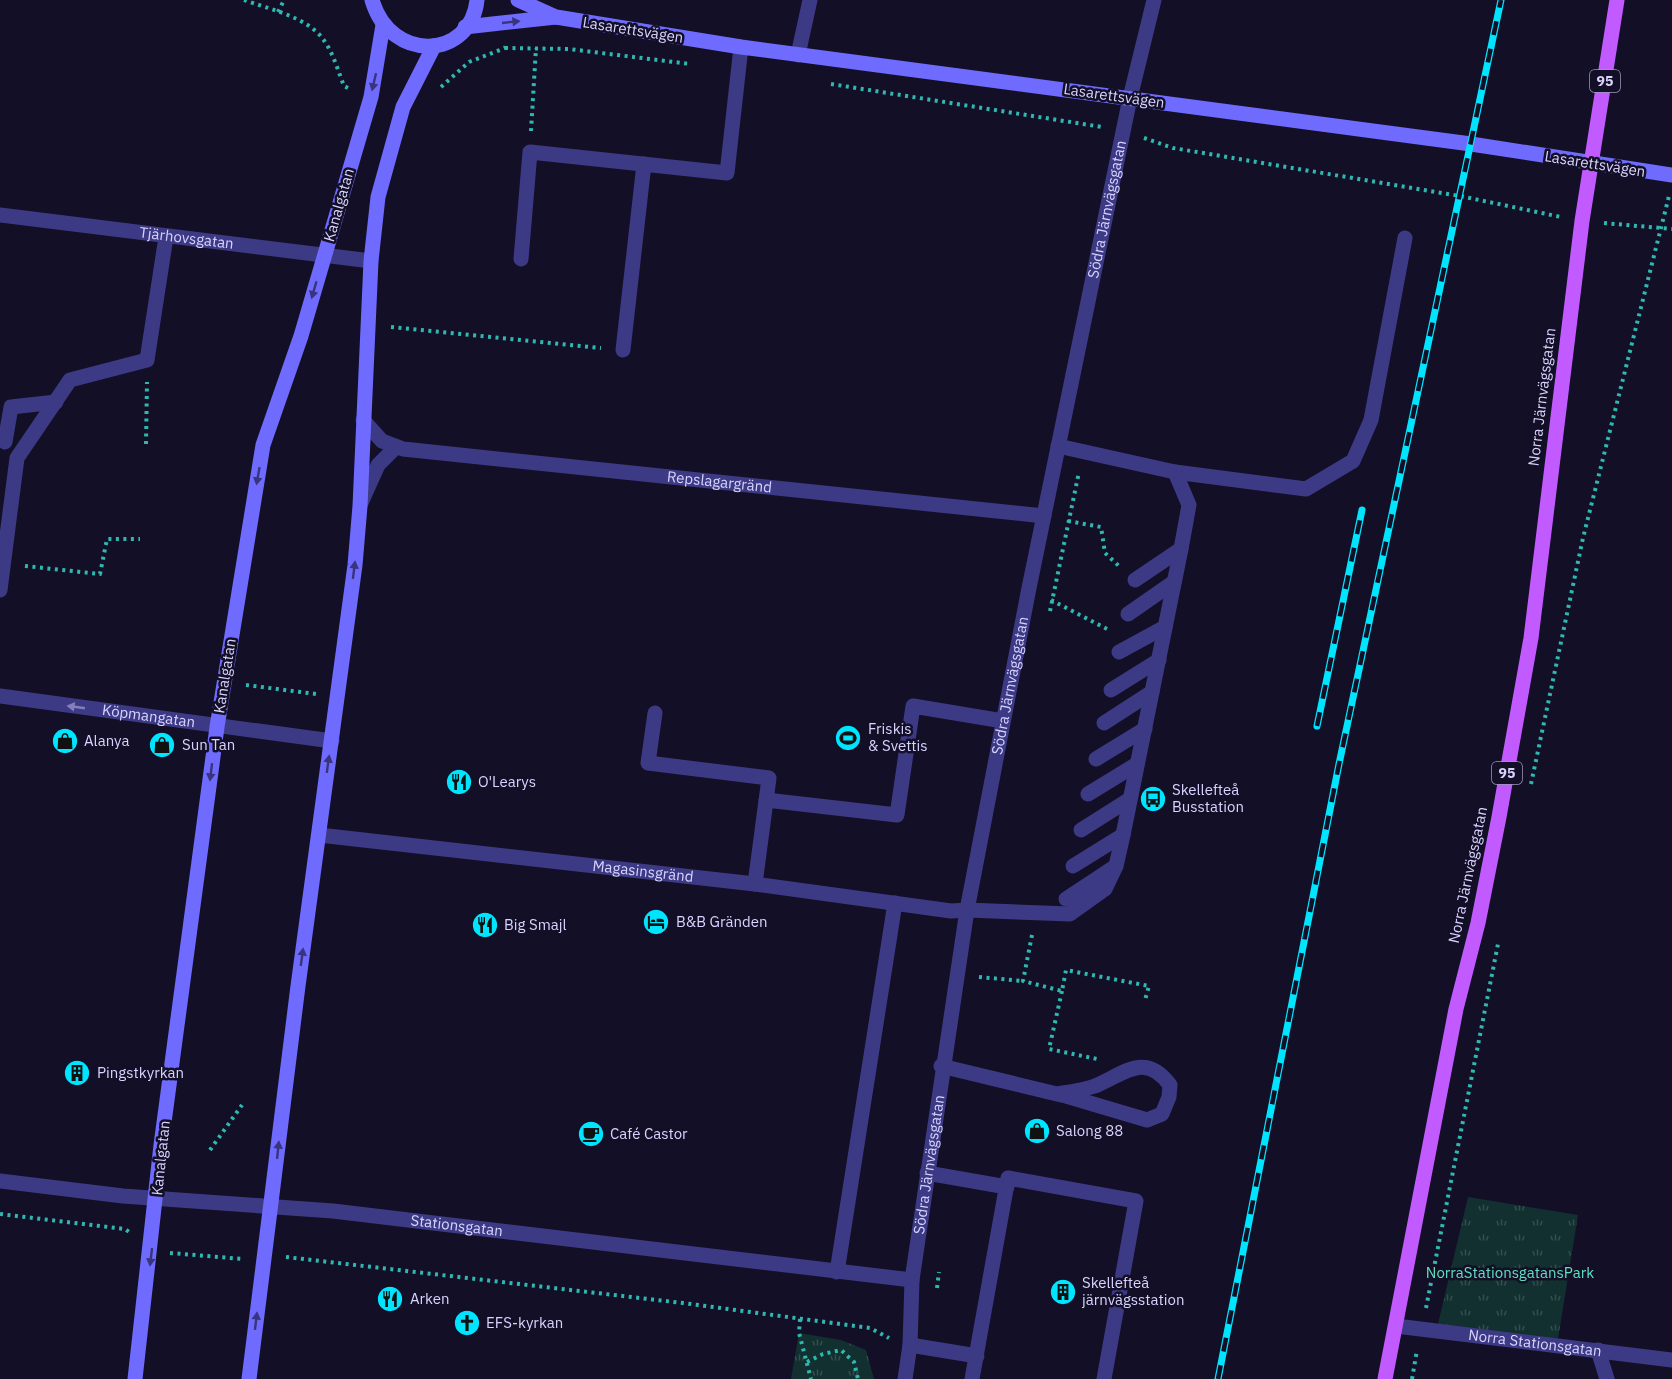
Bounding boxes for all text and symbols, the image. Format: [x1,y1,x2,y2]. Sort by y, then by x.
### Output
street label: Lasarettsvägen [581,12,685,47]
one-way arrow [501,17,520,27]
road number: 95 [1590,70,1620,92]
one-way arrow [369,73,378,92]
street label: Lasarettsvägen [1062,79,1166,112]
street label: Södra Järnvägsgatan [1083,139,1130,280]
street label: Lasarettsvägen [1543,146,1647,181]
street label: Kanalgatan [319,166,358,244]
street label: Tjärhovsgatan [138,222,235,253]
one-way arrow [309,281,318,299]
street label: Norra Järnvägsgatan [1524,327,1559,467]
one-way arrow [253,467,262,486]
street label: Repslagargränd [666,467,773,497]
one-way arrow [349,561,359,580]
street label: Södra Järnvägsgatan [987,615,1032,756]
street label: Kanalgatan [209,637,240,715]
street label: Köpmangatan [101,700,196,731]
one-way arrow [66,702,85,711]
place label: Friskis & Svettis [868,719,928,755]
sports icon: Friskis & Svettis [833,723,863,753]
shop icon: Alanya [50,726,80,756]
shop icon: Sun Tan [147,730,177,760]
place label: Alanya [84,731,129,750]
place label: Sun Tan [182,735,235,754]
one-way arrow [324,754,333,773]
road number: 95 [1492,762,1522,784]
one-way arrow [207,763,216,782]
restaurant icon: O'Learys [444,767,474,797]
place label: O'Learys [478,772,536,791]
place label: Skellefteå Busstation [1172,780,1244,816]
bus stop icon: Skellefteå Busstation [1138,784,1168,814]
street label: Norra Järnvägsgatan [1444,805,1491,945]
street label: Magasinsgränd [592,856,695,886]
hotel icon: B&B Gränden [641,907,671,937]
restaurant icon: Big Smajl [470,910,500,940]
place label: B&B Gränden [676,912,767,931]
place label: Big Smajl [504,915,567,934]
one-way arrow [298,947,307,966]
building icon: Pingstkyrkan [62,1058,92,1088]
place label: Pingstkyrkan [97,1063,184,1082]
street label: Södra Järnvägsgatan [909,1094,948,1235]
shop icon: Salong 88 [1022,1116,1052,1146]
street label: Kanalgatan [147,1119,174,1197]
cafe icon: Café Castor [576,1119,606,1149]
place label: Salong 88 [1056,1121,1123,1140]
place label: Café Castor [610,1124,688,1143]
one-way arrow [273,1141,283,1160]
street label: Stationsgatan [410,1210,504,1240]
one-way arrow [146,1248,155,1267]
park label: NorraStationsgatansPark [1426,1263,1594,1282]
place label: Skellefteå järnvägsstation [1082,1273,1184,1309]
building icon: Skellefteå järnvägsstation [1048,1277,1078,1307]
restaurant icon: Arken [375,1284,405,1314]
place label: Arken [410,1289,450,1308]
church icon: EFS-kyrkan [452,1308,482,1338]
one-way arrow [251,1311,261,1330]
place label: EFS-kyrkan [486,1313,563,1332]
street label: Norra Stationsgatan [1467,1325,1603,1360]

